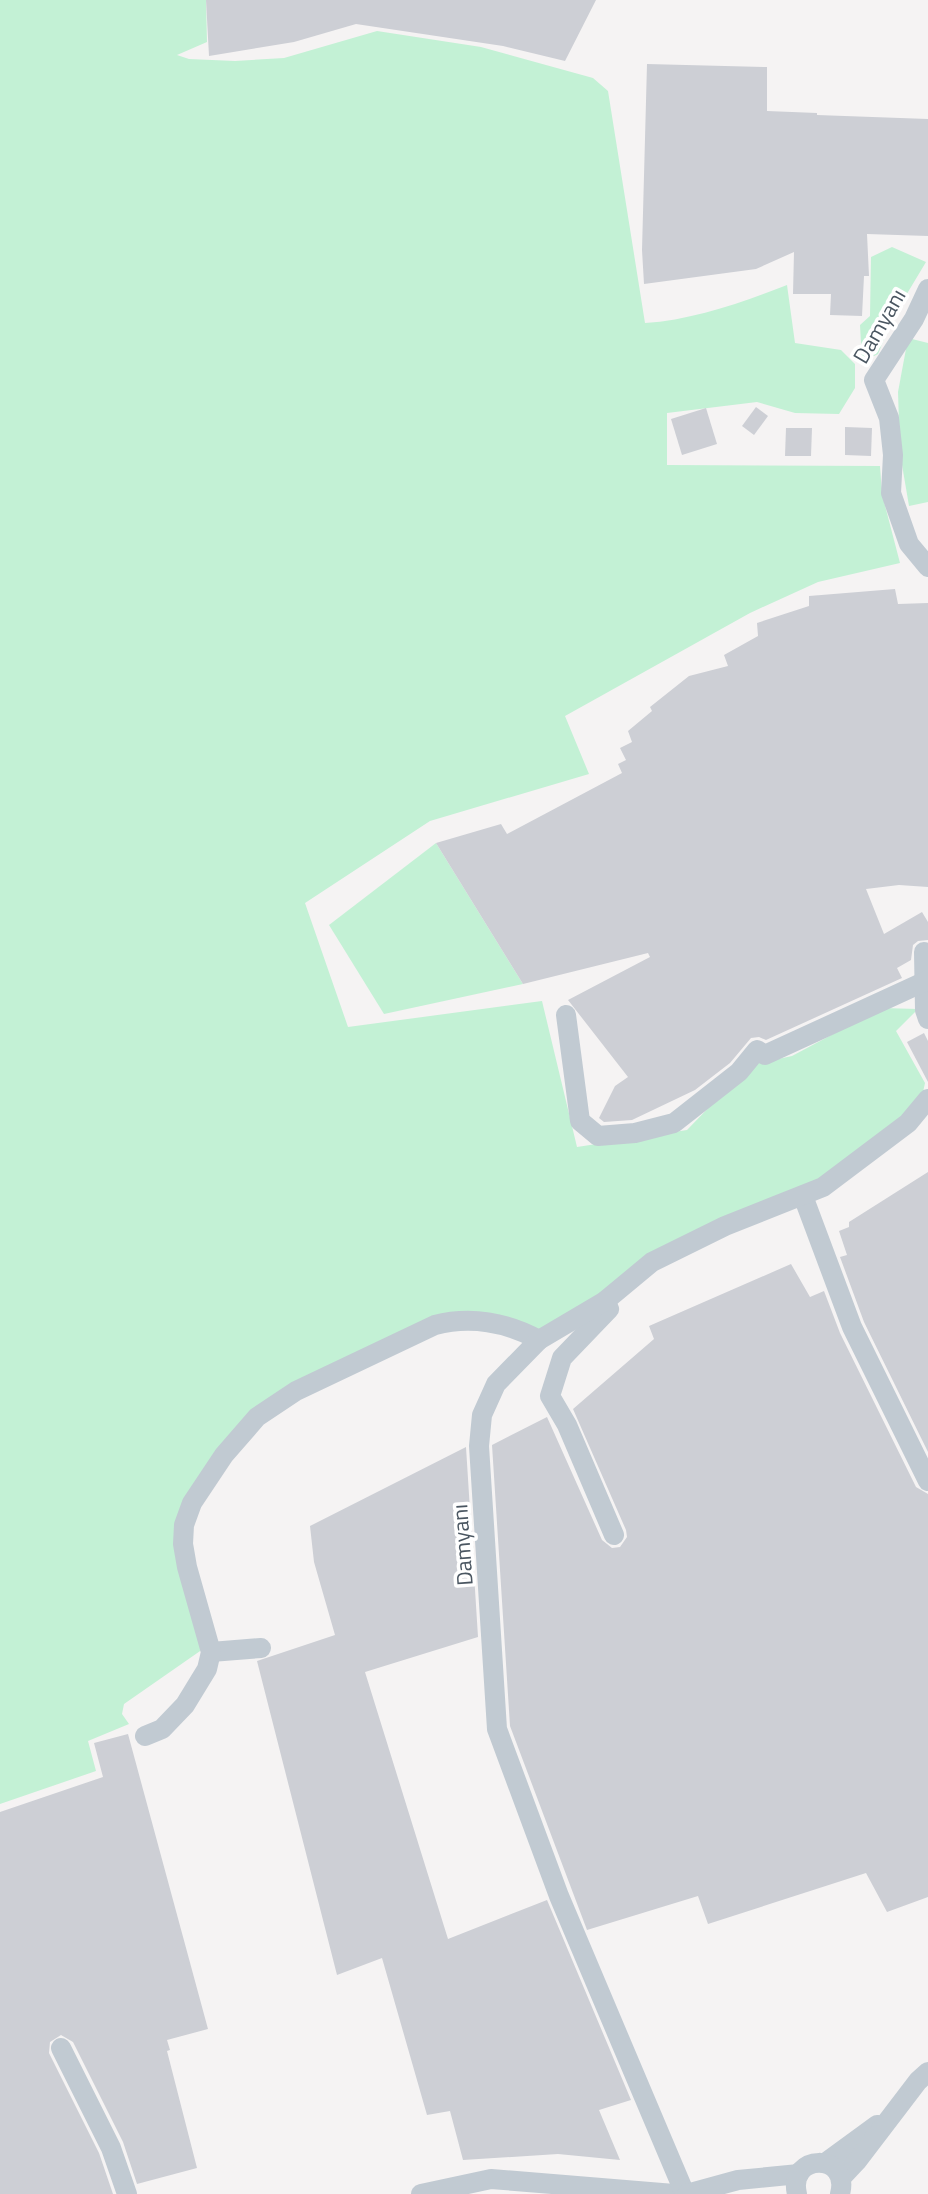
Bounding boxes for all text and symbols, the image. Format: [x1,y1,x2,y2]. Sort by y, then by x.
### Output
street label: Damyanı [844,282,914,370]
street label: Damyanı [442,1503,482,1587]

